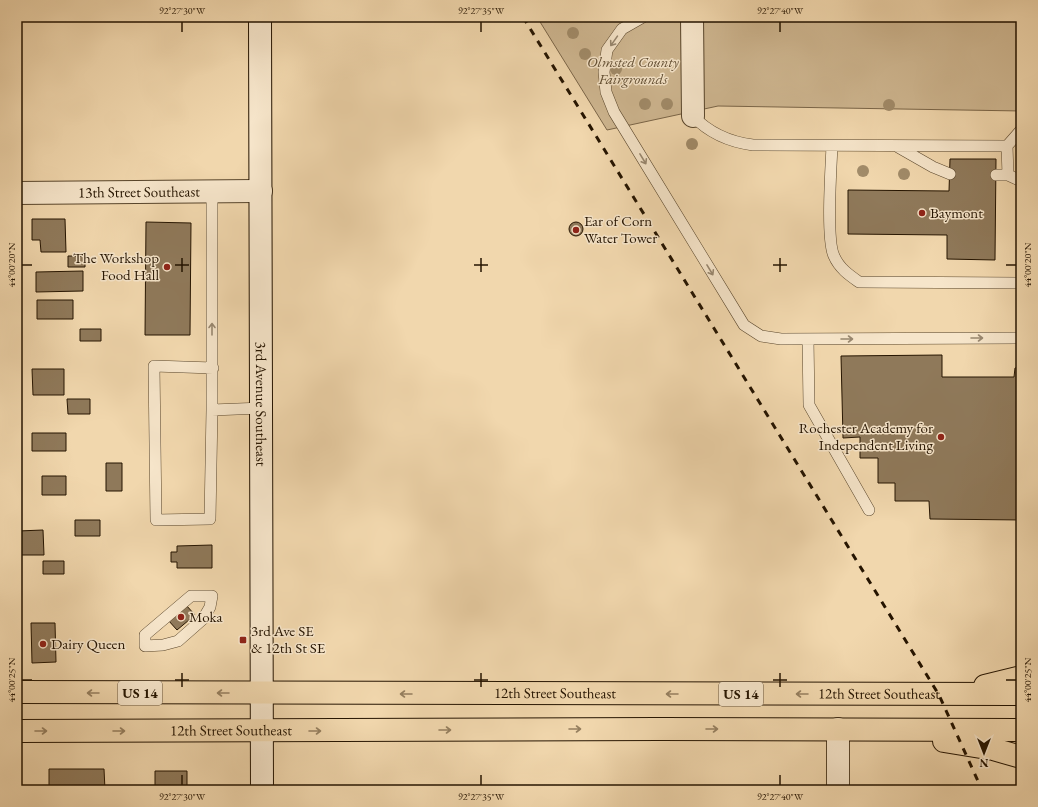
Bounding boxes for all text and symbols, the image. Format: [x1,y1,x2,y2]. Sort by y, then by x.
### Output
text: 92°27'30"W [159,4,206,17]
text: 92°27'35"W [458,4,505,17]
text: 92°27'40"W [757,4,804,17]
one-way arrow [610,35,618,46]
park label: Olmsted County Fairgrounds [587,52,679,88]
one-way arrow [639,153,647,165]
street label: 13th Street Southeast [78,181,200,202]
place label: Baymont [930,203,983,222]
marker: Baymont [917,208,927,218]
place label: Ear of Corn Water Tower [584,211,657,247]
marker: Ear of Corn Water Tower [571,225,581,235]
text: 44°00'20"N [5,242,18,287]
text: 44°00'20"N [1021,242,1034,287]
place label: The Workshop Food Hall [73,248,159,284]
marker: The Workshop Food Hall [162,262,172,272]
one-way arrow [707,264,715,276]
one-way arrow [208,323,216,336]
one-way arrow [970,334,983,342]
one-way arrow [840,335,853,343]
street label: 3rd Avenue Southeast [252,341,271,467]
place label: Rochester Academy for Independent Living [799,418,933,454]
marker: Rochester Academy for Independent Living [936,432,946,442]
place label: Moka [189,607,222,626]
marker: Moka [176,612,186,622]
place label: 3rd Ave SE & 12th St SE [251,621,326,657]
place label: Dairy Queen [51,634,125,653]
marker: 3rd Ave SE & 12th St SE [238,635,248,645]
marker: Dairy Queen [38,639,48,649]
text: 44°00'25"N [5,657,18,702]
text: 44°00'25"N [1021,657,1034,702]
road number: US 14 [118,681,162,705]
road number: US 14 [719,682,763,706]
street label: 12th Street Southeast [494,683,616,702]
street label: 12th Street Southeast [818,684,940,703]
one-way arrow [87,689,100,697]
one-way arrow [217,689,230,697]
one-way arrow [400,690,413,698]
one-way arrow [666,690,679,698]
one-way arrow [796,690,809,698]
street label: 12th Street Southeast [170,720,292,740]
one-way arrow [568,725,581,733]
one-way arrow [705,725,718,733]
one-way arrow [438,726,451,734]
one-way arrow [34,727,47,735]
one-way arrow [112,727,125,735]
one-way arrow [308,727,321,735]
north arrow [964,733,1004,773]
text: N [979,756,988,770]
text: 92°27'30"W [159,790,206,803]
text: 92°27'35"W [458,790,505,803]
text: 92°27'40"W [757,790,804,803]

